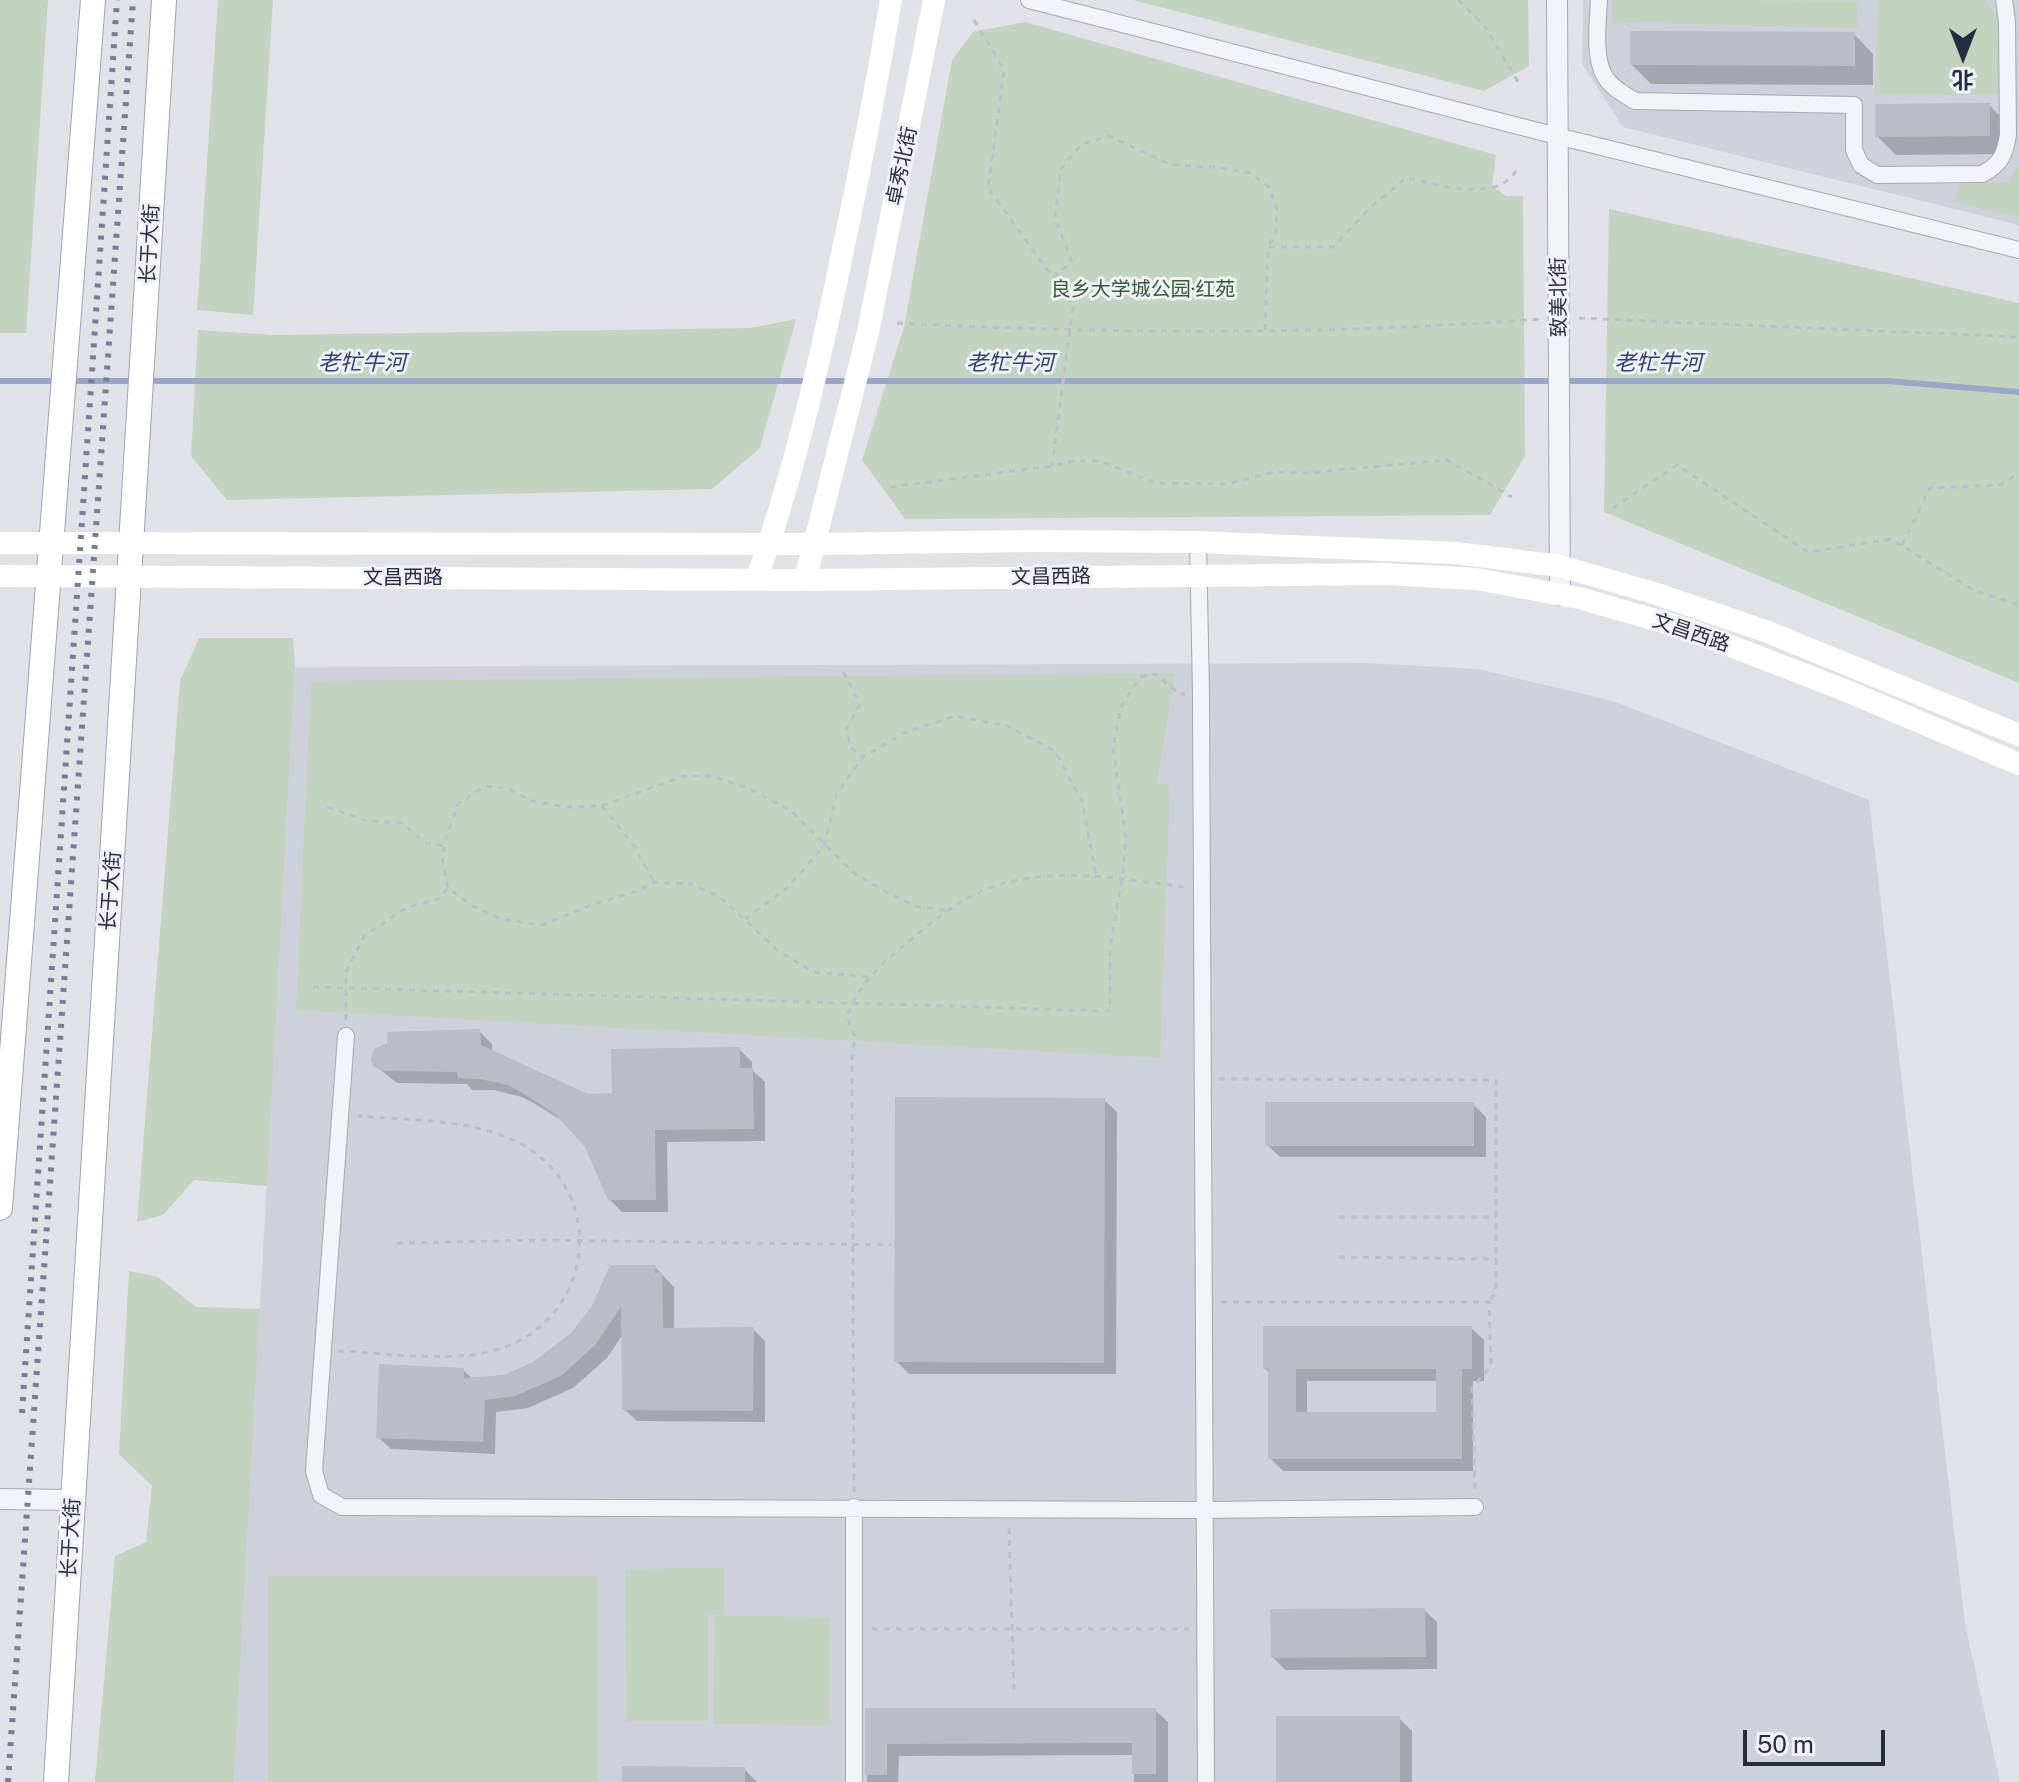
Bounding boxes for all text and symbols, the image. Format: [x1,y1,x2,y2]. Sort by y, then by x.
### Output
north arrow [1923,16,2003,96]
text: 北 [1952,67,1974,93]
street label: 卓秀北街 [882,124,922,208]
street label: 长于大街 [136,203,164,285]
street label: 致美北街 [1546,257,1572,337]
park label: 良乡大学城公园·红苑 [1051,278,1235,302]
water label: 老牤牛河 [318,350,406,376]
water label: 老牤牛河 [966,350,1054,376]
water label: 老牤牛河 [1614,350,1702,376]
street label: 文昌西路 [1011,564,1091,590]
street label: 文昌西路 [363,566,443,590]
street label: 文昌西路 [1649,609,1733,657]
street label: 长于大街 [96,850,126,932]
street label: 长于大街 [57,1497,85,1579]
scale bar [1747,1714,1889,1764]
text: 50 m [1757,1730,1814,1758]

